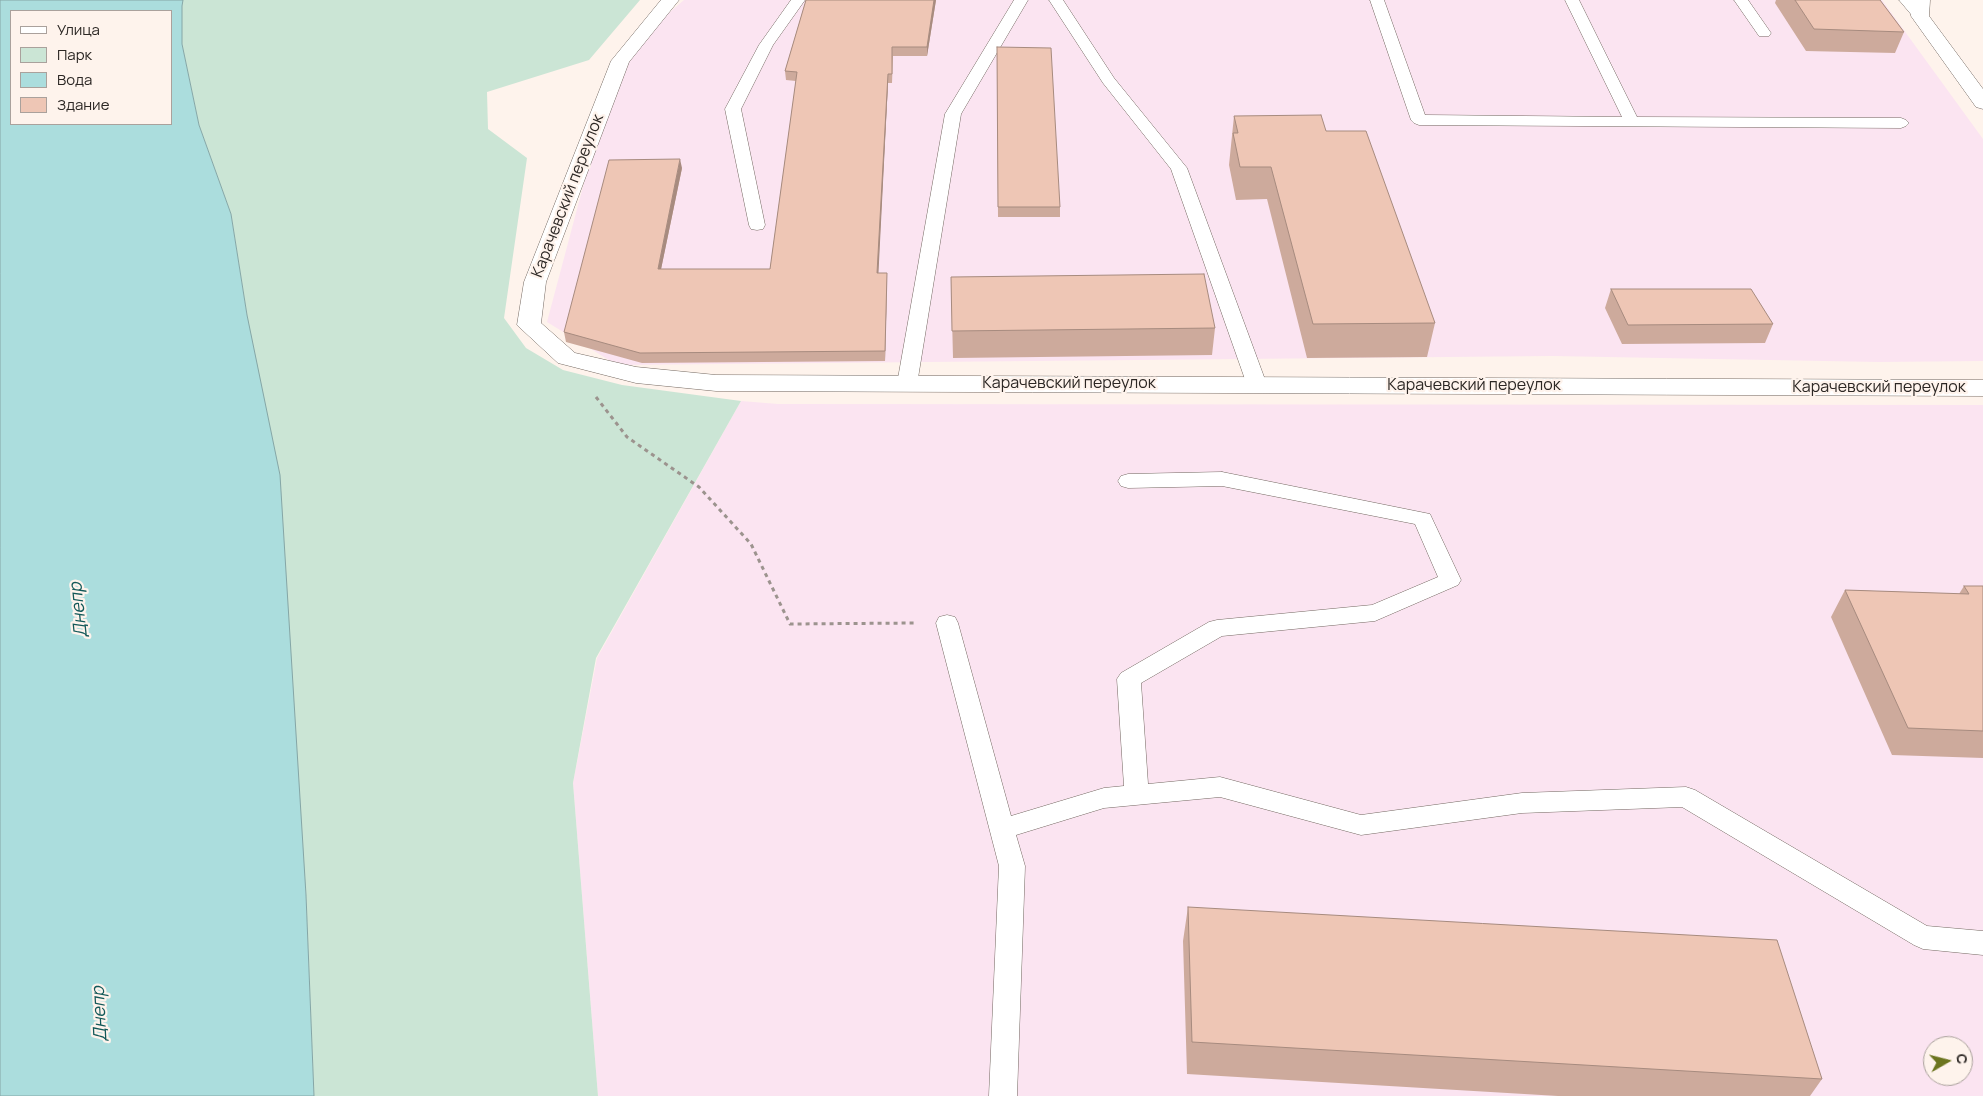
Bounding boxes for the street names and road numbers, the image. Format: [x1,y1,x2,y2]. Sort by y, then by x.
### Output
street label: Карачевский переулок [528,112,608,280]
street label: Карачевский переулок [982,374,1156,394]
street label: Карачевский переулок [1387,376,1561,396]
street label: Карачевский переулок [1792,378,1966,398]

